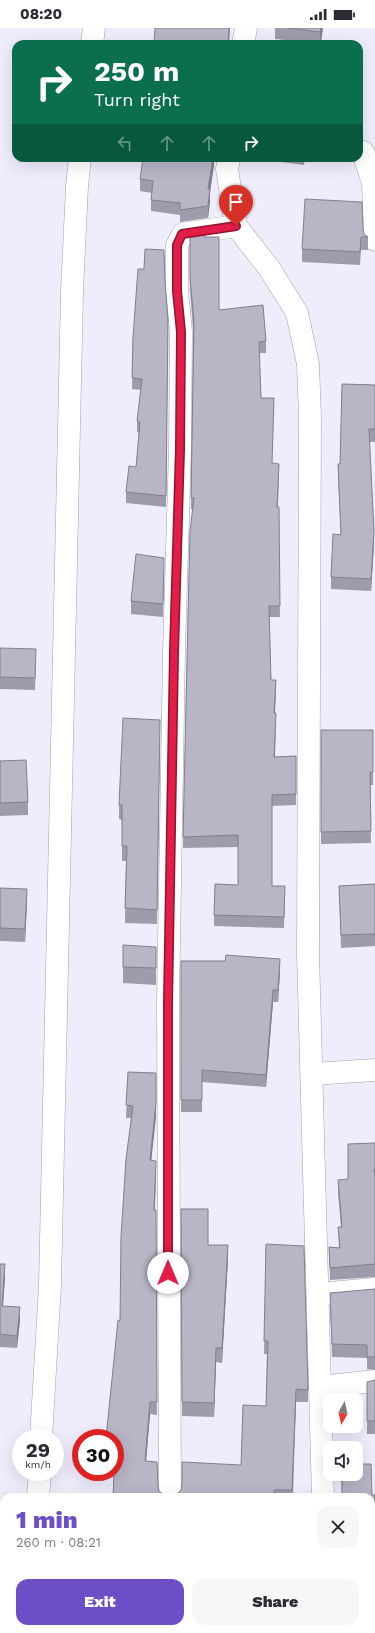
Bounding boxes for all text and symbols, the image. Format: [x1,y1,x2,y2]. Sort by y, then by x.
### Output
text: 08:20 [20,5,62,23]
text: 250 m [94,55,179,88]
icon: right [28,56,80,108]
text: Turn right [94,89,180,110]
icon: left [114,132,136,154]
icon: ahead [156,132,178,154]
icon: ahead [198,132,220,154]
icon: right [240,132,262,154]
pin [219,185,253,226]
icon: arrive [225,191,247,213]
position arrow [147,1252,189,1294]
north arrow [323,1393,363,1433]
map controls [323,1393,363,1481]
speed limit sign: 30 [72,1429,124,1481]
text: 29 [26,1438,50,1462]
button: sound [323,1441,363,1481]
text: km/h [25,1459,51,1470]
text: 1 min [16,1506,78,1534]
button: close [317,1506,359,1548]
text: 260 m · 08:21 [16,1535,101,1550]
button: Exit [16,1579,184,1625]
button: Share [192,1579,359,1625]

